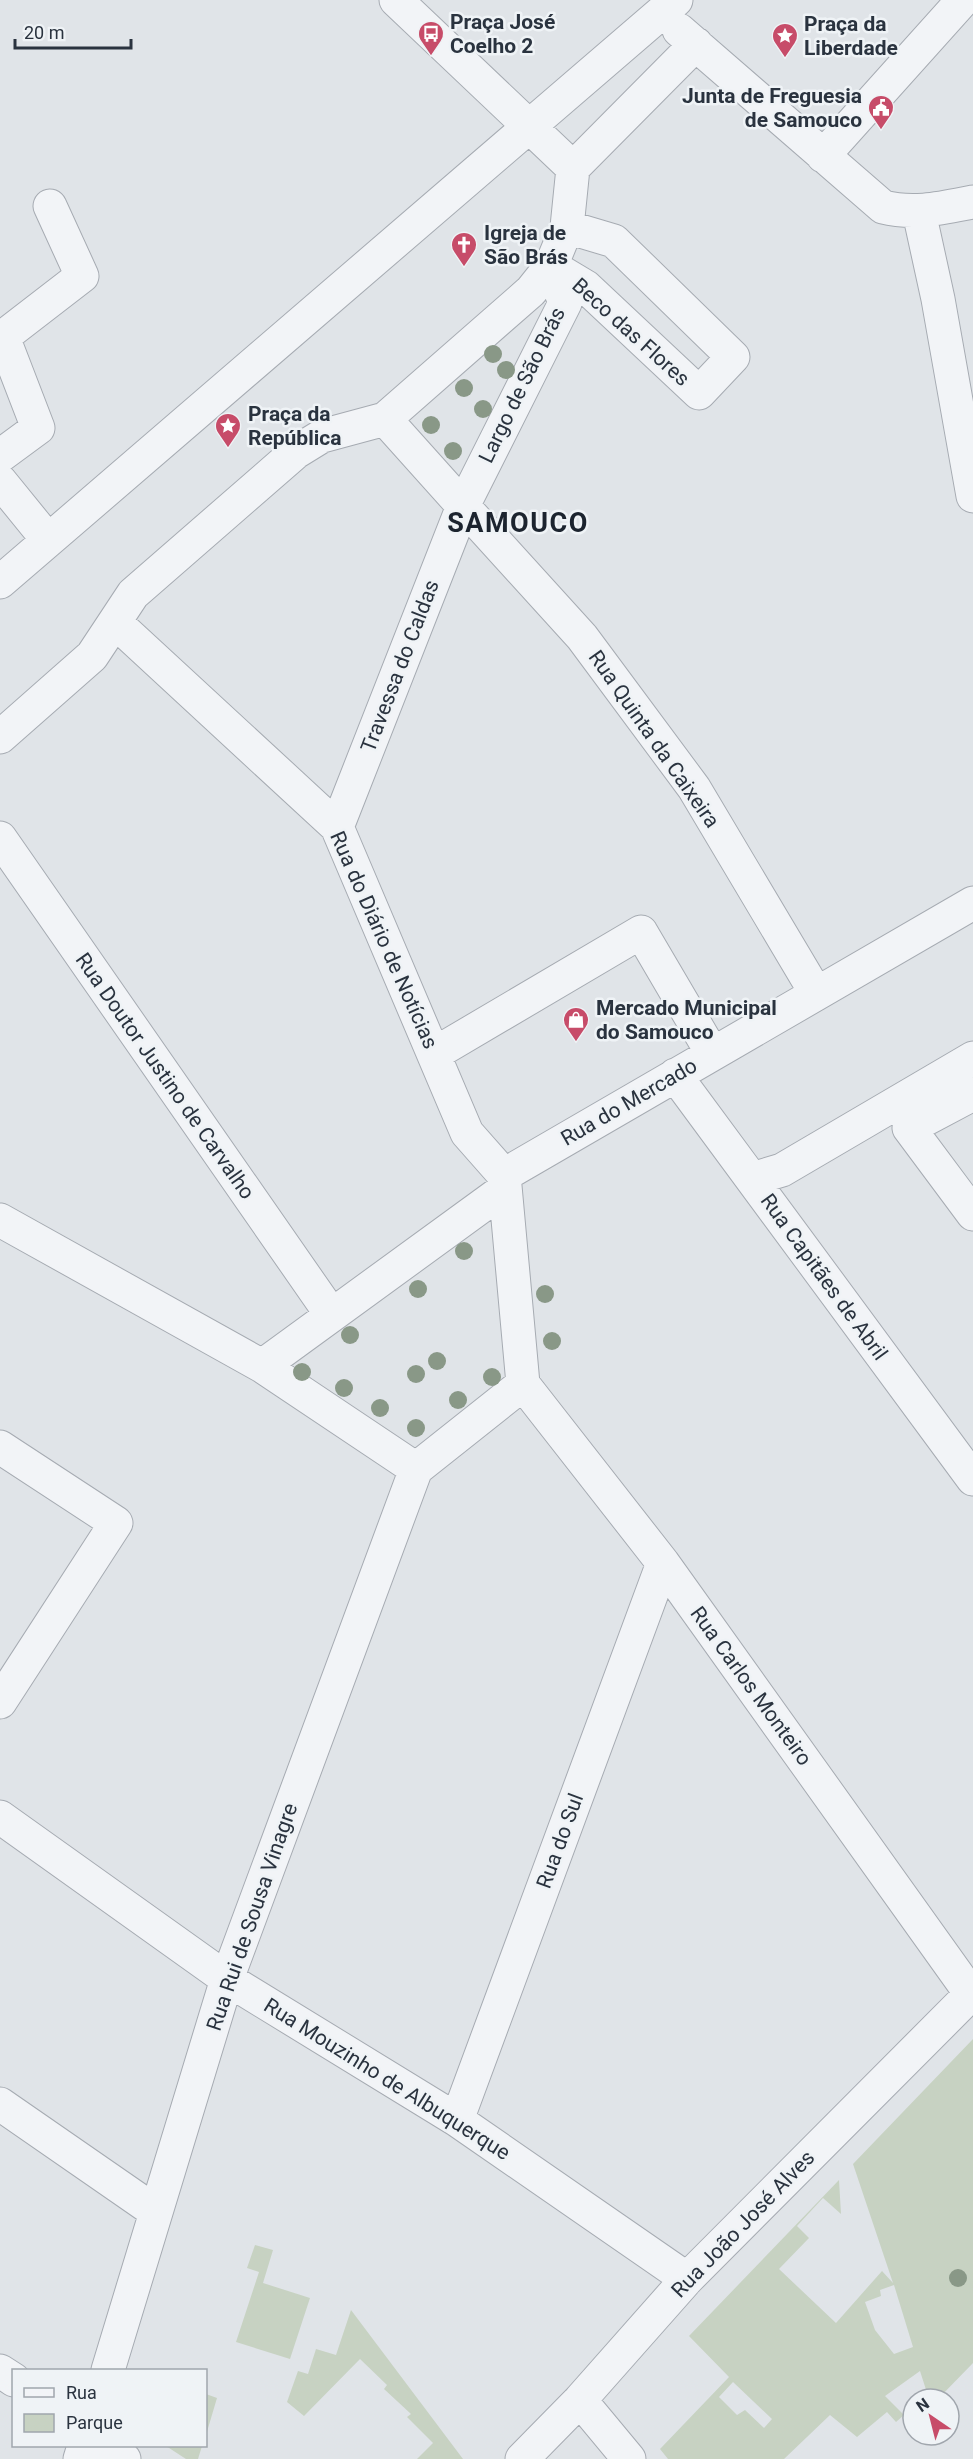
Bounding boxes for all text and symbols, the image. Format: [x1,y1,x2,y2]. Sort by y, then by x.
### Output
place label: Praça José Coelho 2 [450,10,555,58]
scale bar [15,12,130,50]
place label: Praça da Liberdade [804,12,898,60]
bus stop icon: Praça José Coelho 2 [416,19,446,57]
place icon: Praça da Liberdade [770,21,800,59]
text: 20 m [24,22,64,43]
place label: Junta de Freguesia de Samouco [682,84,862,132]
public building icon: Junta de Freguesia de Samouco [866,93,896,131]
place label: Igreja de São Brás [484,221,568,269]
church icon: Igreja de São Brás [449,230,479,268]
street label: Beco das Flores [567,273,695,391]
street label: Largo de São Brás [474,303,570,467]
place label: Praça da República [248,402,341,450]
place icon: Praça da República [213,411,243,449]
district label: SAMOUCO [447,507,589,539]
street label: Travessa do Caldas [356,576,444,756]
street label: Rua Quinta da Caixeira [584,646,724,832]
street label: Rua do Diário de Notícias [325,828,443,1052]
street label: Rua Doutor Justino de Carvalho [71,948,259,1204]
place label: Mercado Municipal do Samouco [596,996,777,1044]
shop icon: Mercado Municipal do Samouco [561,1005,591,1043]
street label: Rua do Mercado [557,1053,701,1151]
street label: Rua Capitães de Abril [756,1189,892,1365]
street label: Rua Carlos Monteiro [685,1602,817,1770]
street label: Rua do Sul [532,1790,588,1892]
street label: Rua Rui de Sousa Vinagre [202,1800,302,2034]
street label: Rua Mouzinho de Albuquerque [260,1993,514,2165]
street label: Rua João José Alves [667,2146,819,2302]
legend [12,2369,207,2447]
text: Rua [66,2382,97,2403]
north arrow [901,2387,961,2447]
text: N [913,2394,933,2416]
text: Parque [66,2412,123,2433]

